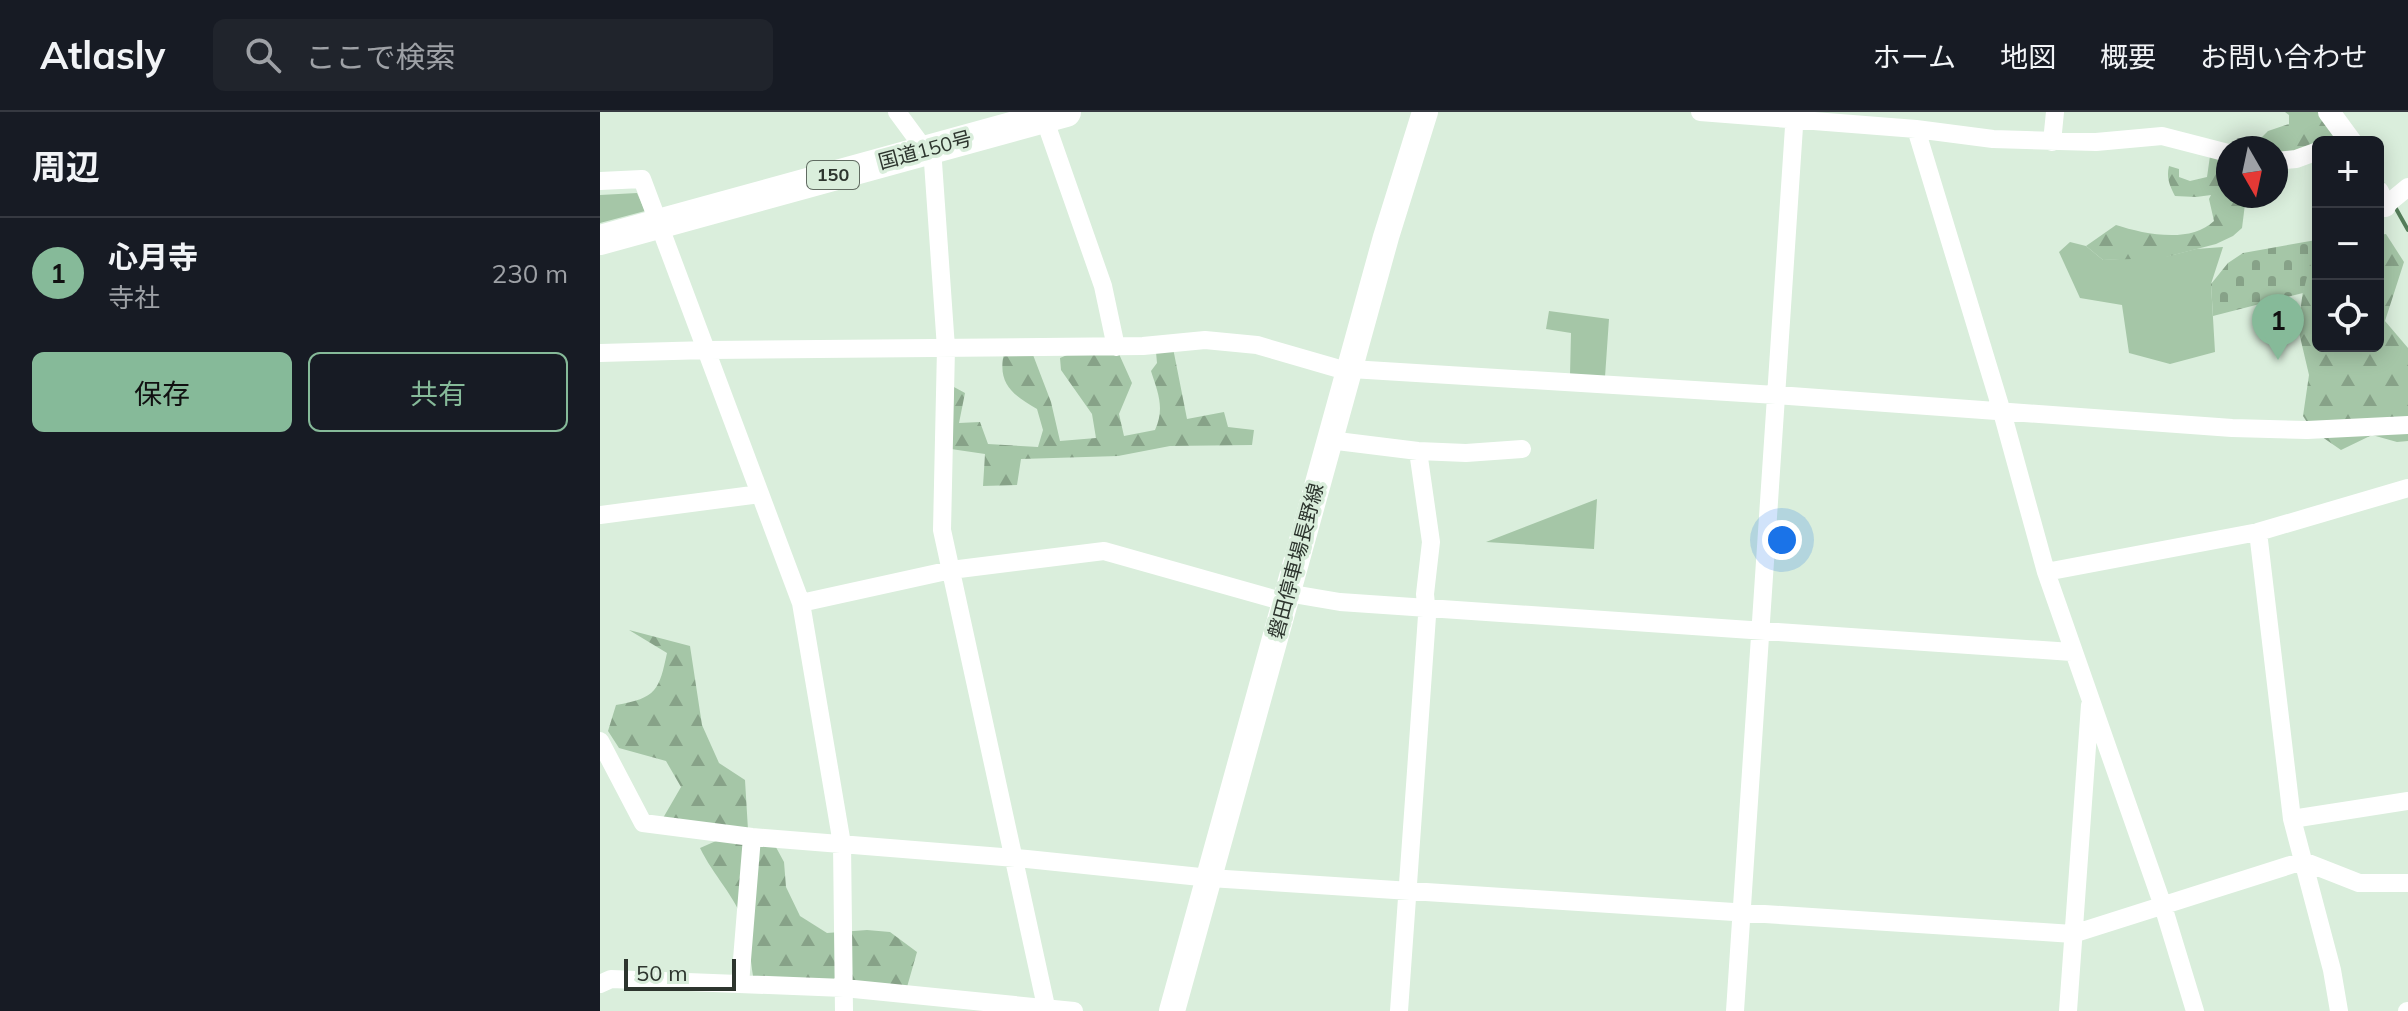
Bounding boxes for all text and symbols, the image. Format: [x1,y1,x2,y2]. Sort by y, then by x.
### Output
search box [213,19,773,91]
text: Atlasly [40,31,165,79]
icon: search [241,33,285,77]
text: ここで検索 [305,38,455,76]
text: ホーム [1873,39,1956,74]
text: 地図 [2000,39,2056,74]
text: 概要 [2100,39,2156,74]
text: お問い合わせ [2200,39,2368,74]
street label: 国道150号 [875,125,974,174]
north arrow [2216,136,2288,208]
map controls [2312,136,2384,352]
button: + [2312,136,2384,208]
text: 周辺 [32,145,100,188]
road number: 150 [807,161,859,189]
button: − [2312,208,2384,280]
text: 心月寺 [108,238,198,276]
text: 1 [50,257,66,290]
text: 230 m [492,257,568,290]
button: locate [2312,280,2384,352]
text: 寺社 [108,281,160,314]
pin: 1 [2252,294,2304,360]
button: 保存 [32,352,292,432]
button: 共有 [308,352,568,432]
street label: 磐田停車場長野線 [1263,480,1328,641]
your location [1762,520,1802,560]
scale bar [624,955,736,991]
text: 50 m [636,959,687,987]

